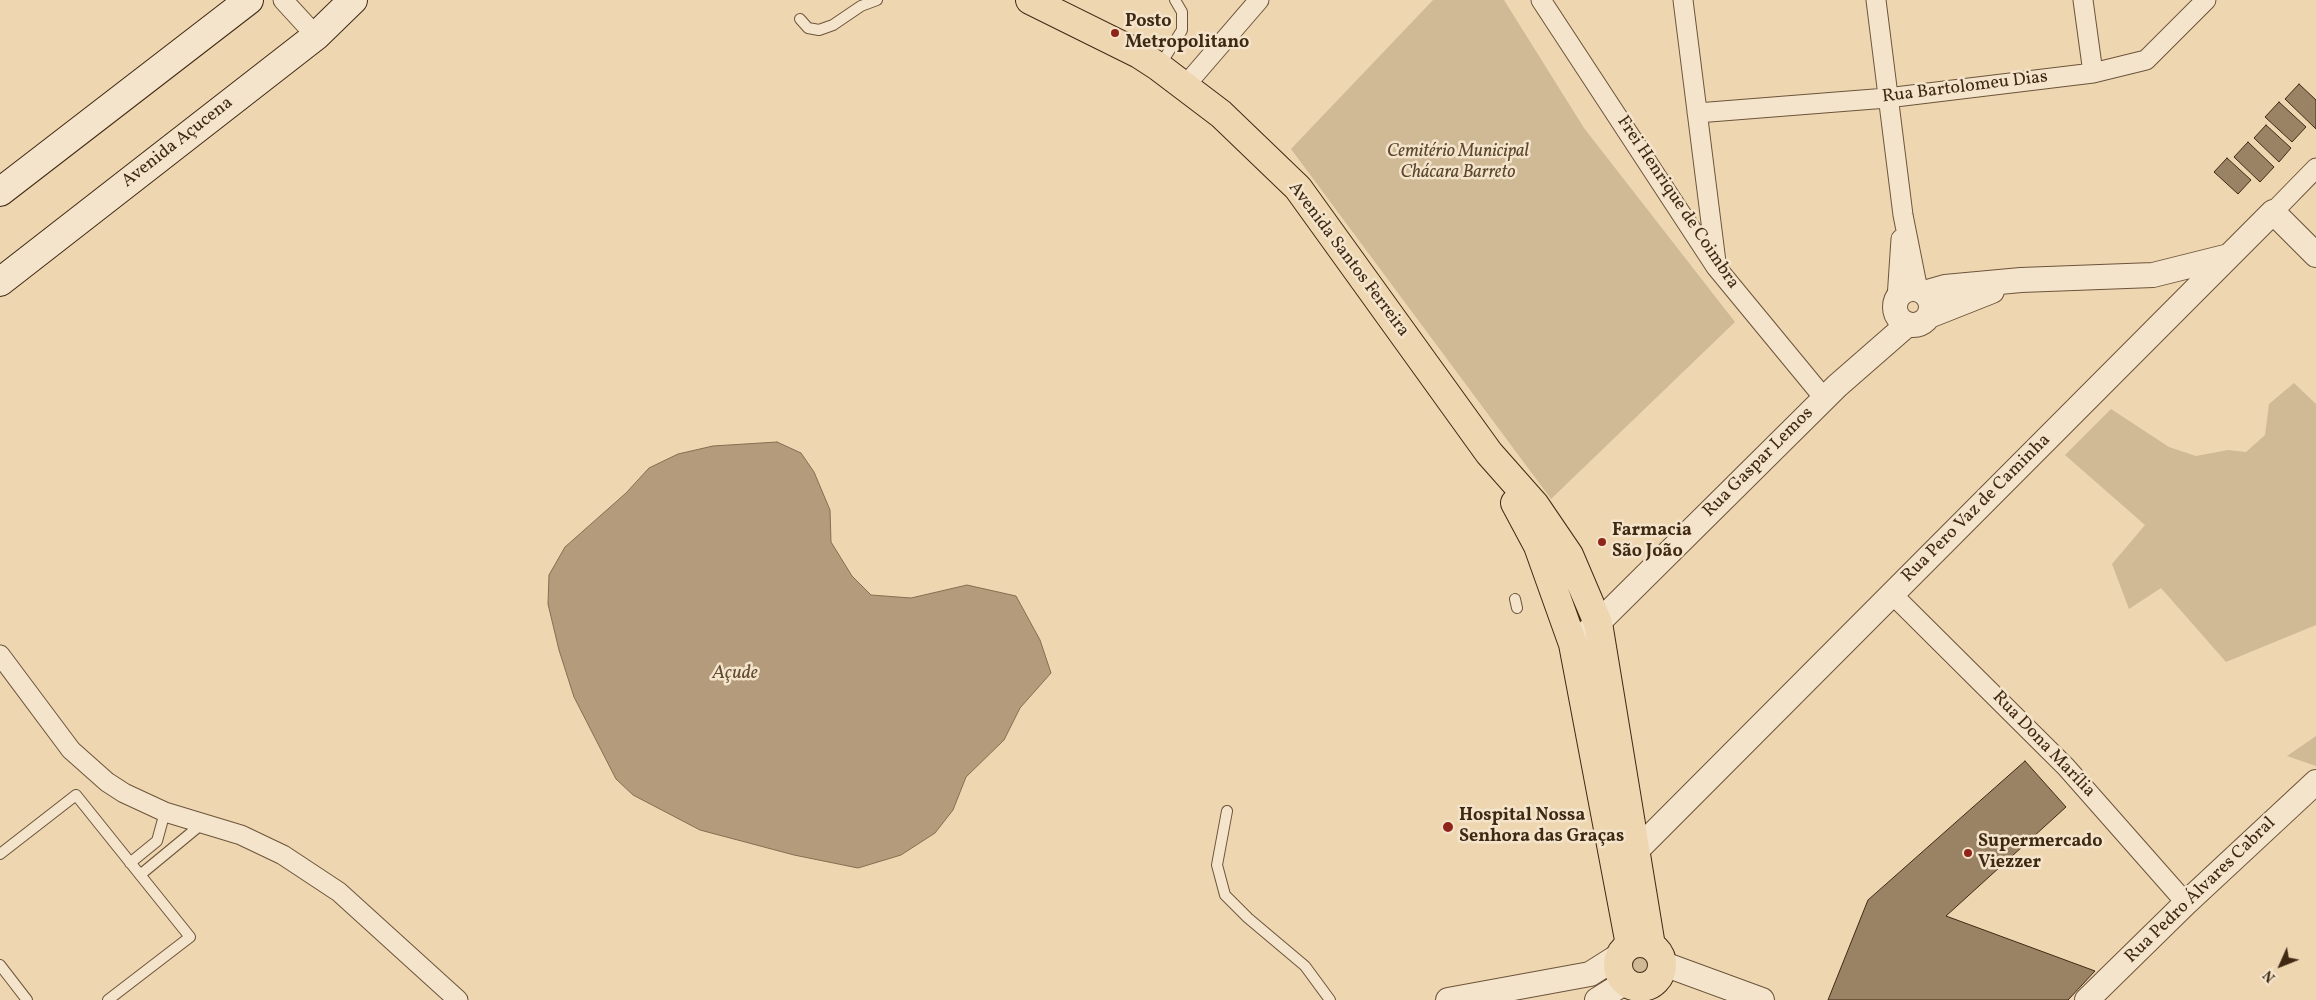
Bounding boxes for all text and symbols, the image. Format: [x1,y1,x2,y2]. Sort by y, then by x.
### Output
place label: Posto Metropolitano [1125,12,1249,54]
marker: Posto Metropolitano [1109,27,1121,39]
street label: Rua Bartolomeu Dias [1881,67,2049,109]
street label: Avenida Açucena [118,93,238,193]
street label: Frei Henrique de Coimbra [1611,112,1743,294]
park label: Cemitério Municipal Chácara Barreto [1387,142,1529,184]
street label: Avenida Santos Ferreira [1283,178,1413,342]
street label: Rua Gaspar Lemos [1699,403,1819,523]
street label: Rua Pero Vaz de Caminha [1898,430,2056,588]
place label: Farmacia São João [1612,521,1692,564]
marker: Farmacia São João [1596,536,1608,548]
water label: Açude [712,664,758,686]
street label: Rua Dona Marília [1987,687,2099,803]
place label: Hospital Nossa Senhora das Graças [1459,806,1624,849]
street label: Rua Pedro Álvares Cabral [2121,813,2281,969]
marker: Hospital Nossa Senhora das Graças [1441,820,1455,834]
place label: Supermercado Viezzer [1978,832,2102,874]
marker: Supermercado Viezzer [1962,847,1974,859]
north arrow [2256,940,2306,990]
text: N [2259,966,2280,986]

